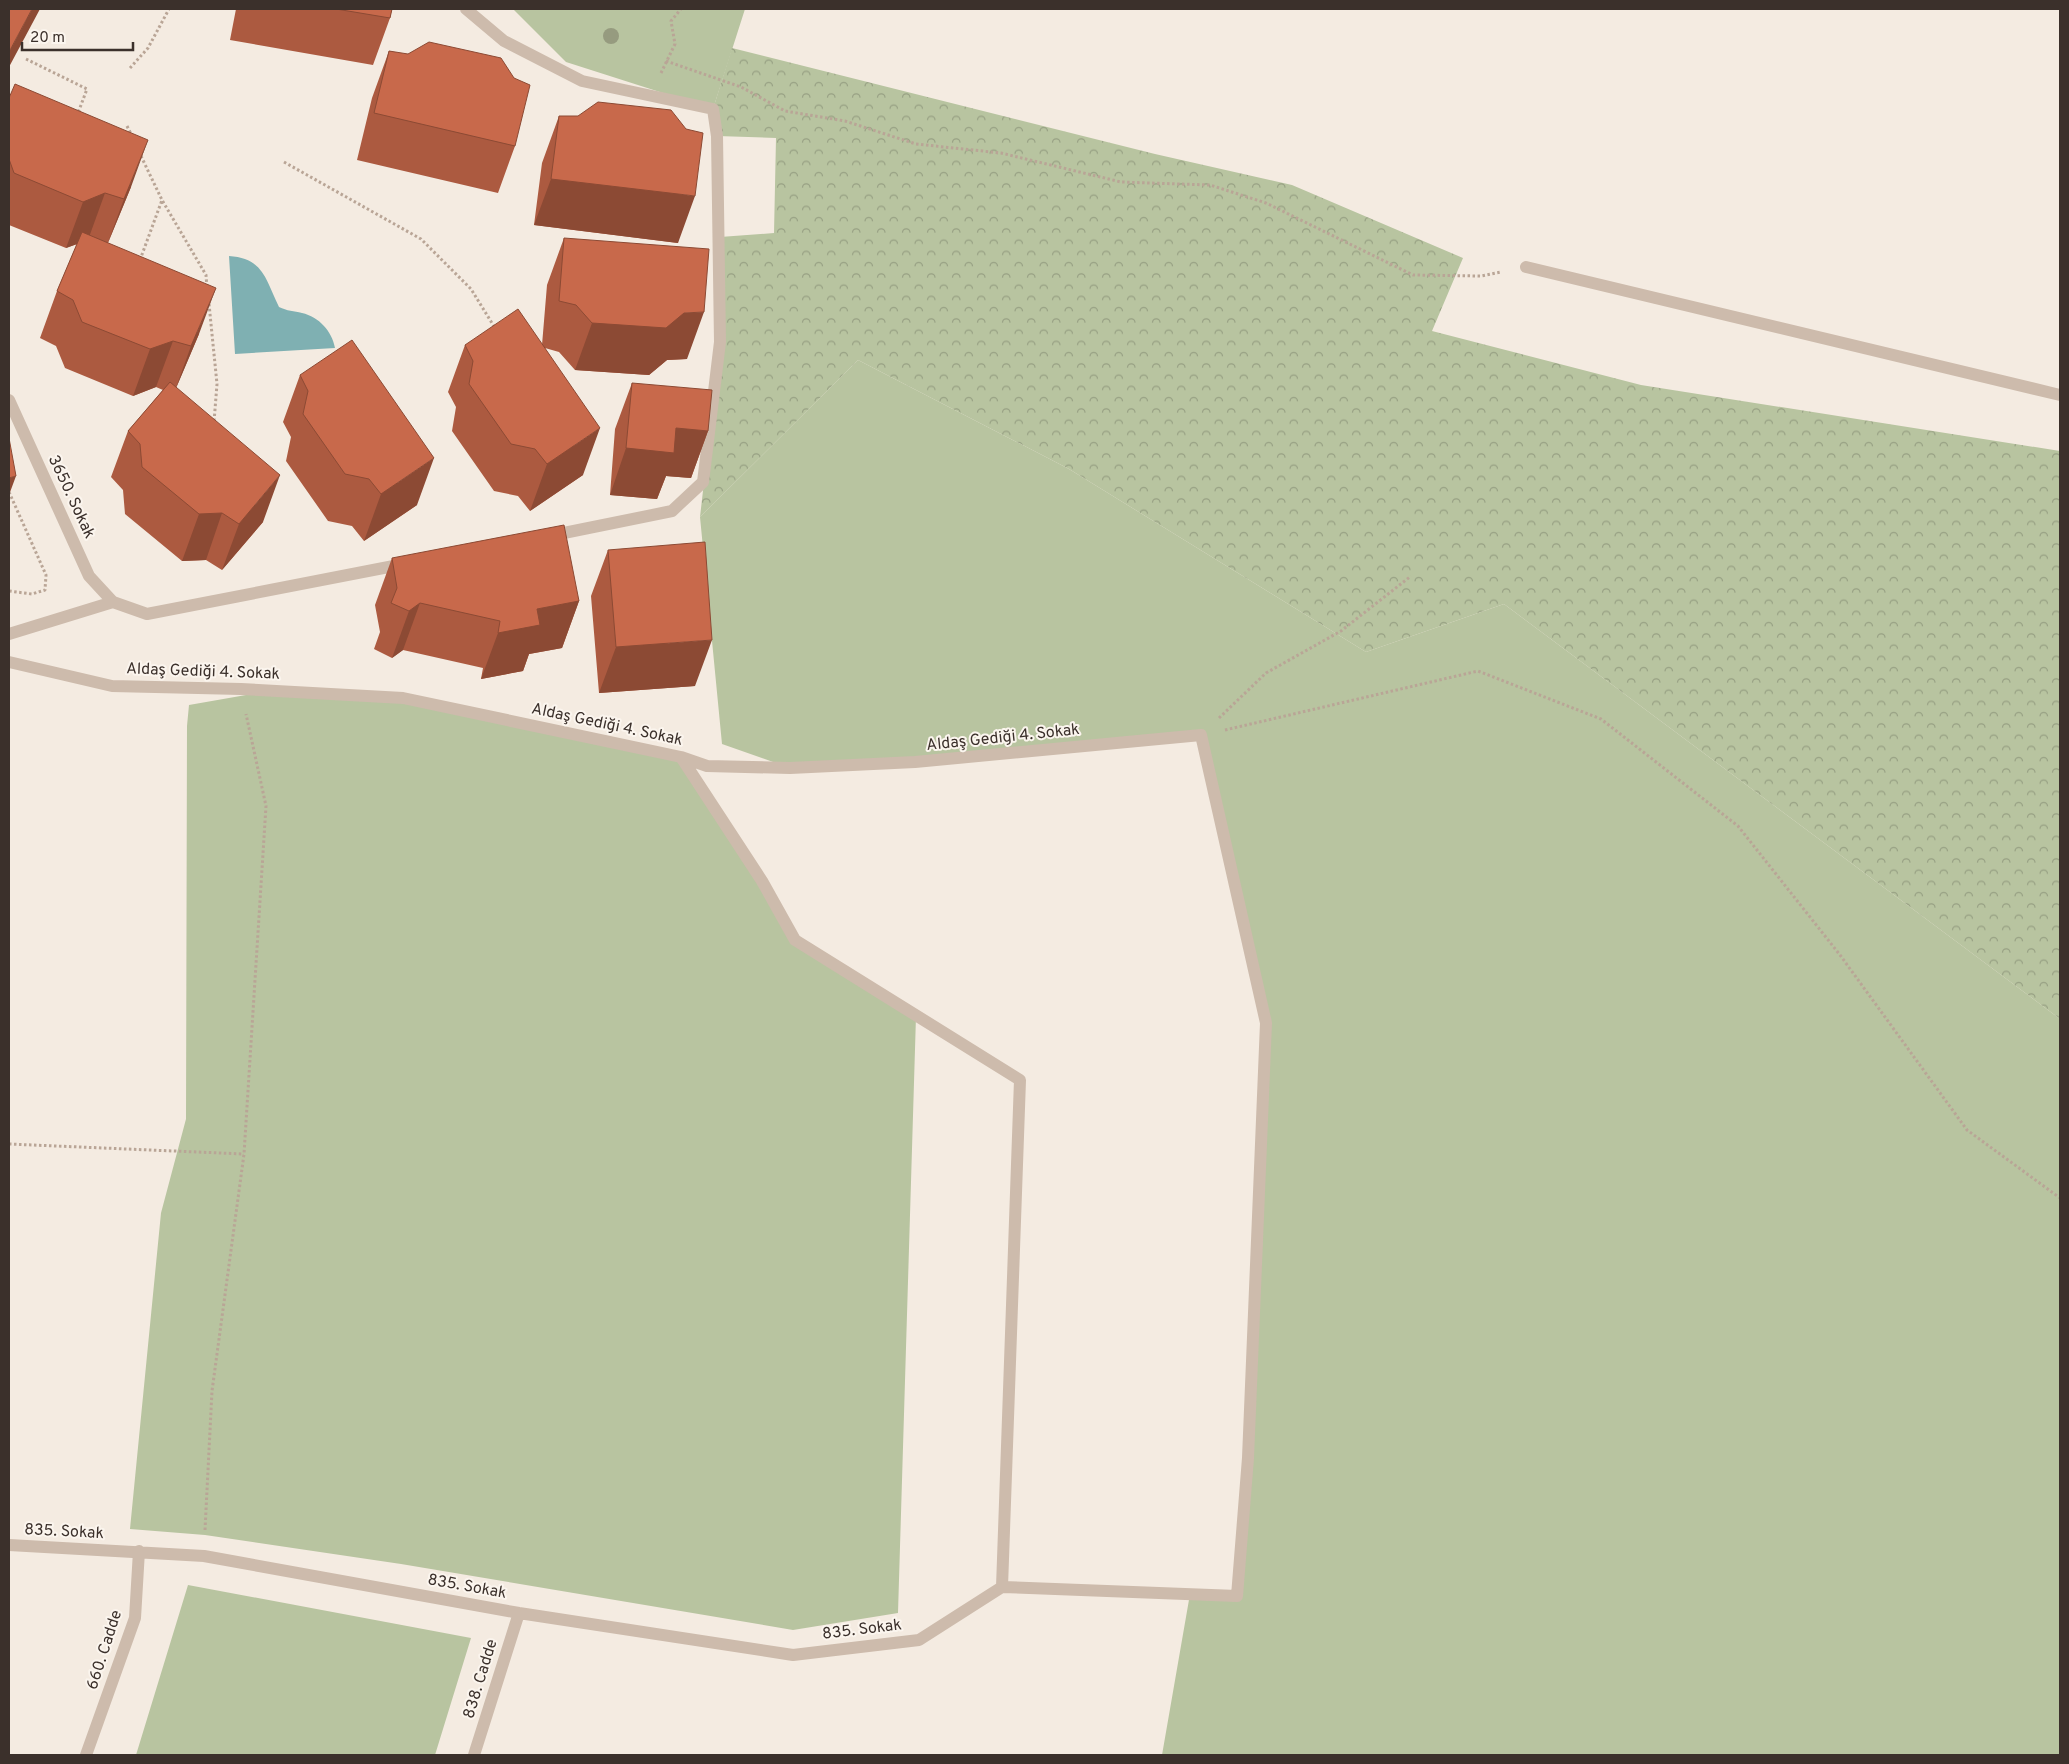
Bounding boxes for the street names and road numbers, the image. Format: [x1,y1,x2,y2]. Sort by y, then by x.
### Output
street label: 3650. Sokak [43,452,99,542]
street label: Aldaş Gediği 4. Sokak [126,659,280,685]
street label: Aldaş Gediği 4. Sokak [530,699,684,751]
street label: Aldaş Gediği 4. Sokak [925,720,1081,756]
street label: 835. Sokak [24,1520,104,1544]
street label: 835. Sokak [426,1570,508,1604]
street label: 660. Cadde [83,1608,127,1692]
street label: 835. Sokak [821,1615,903,1645]
street label: 838. Cadde [459,1637,503,1721]

